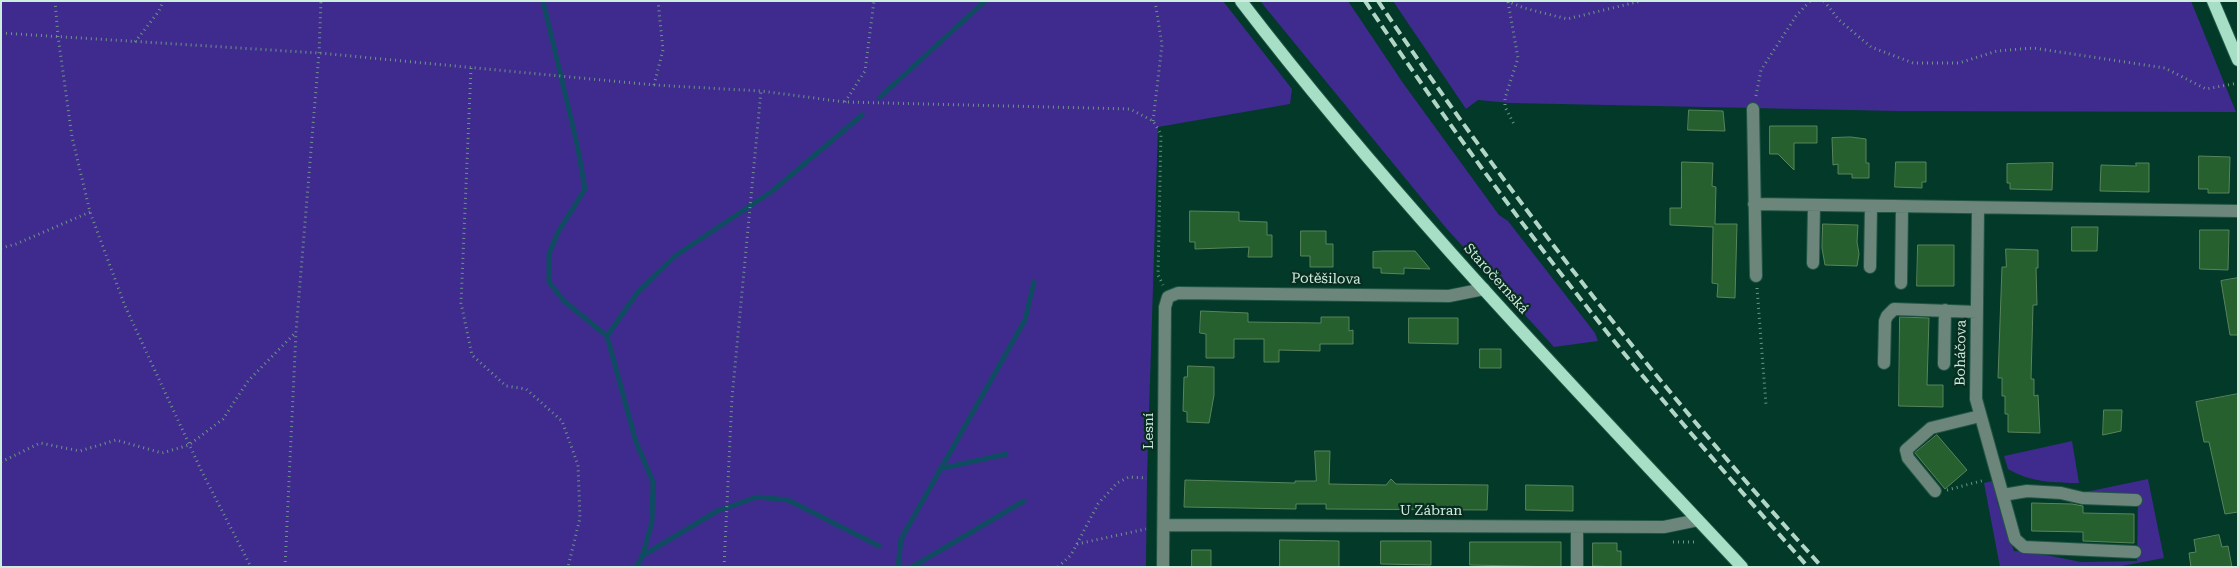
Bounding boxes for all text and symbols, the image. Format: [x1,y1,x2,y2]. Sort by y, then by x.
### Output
street label: Staročernská [1460,240,1532,318]
street label: Potěšilova [1291,270,1361,288]
street label: Boháčova [1952,320,1970,386]
street label: Lesní [1141,413,1157,449]
street label: U Zábran [1400,503,1462,519]

